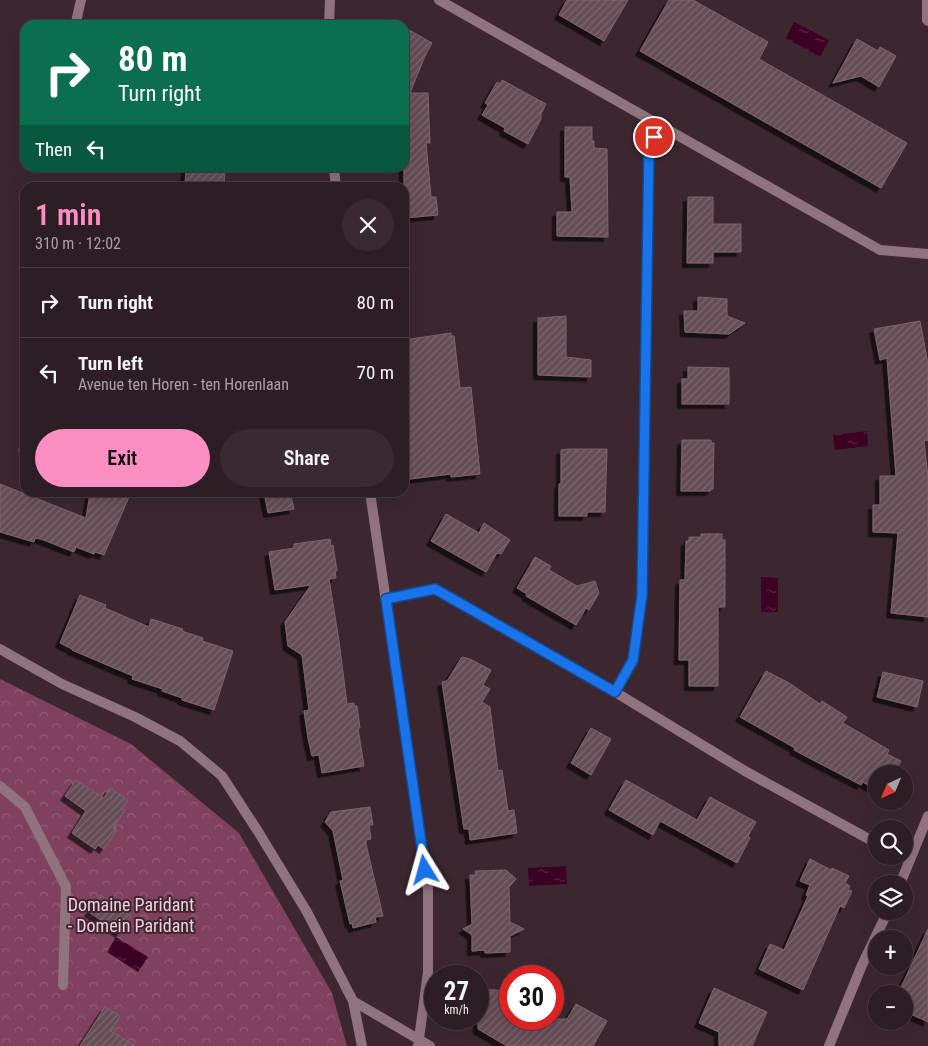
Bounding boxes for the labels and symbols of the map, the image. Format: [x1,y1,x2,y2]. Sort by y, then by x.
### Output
pin [633,116,675,158]
north arrow [868,765,912,810]
position arrow [398,843,450,895]
park label: Domaine Paridant - Domein Paridant [68,894,194,936]
speed limit sign: 30 [499,965,564,1030]

